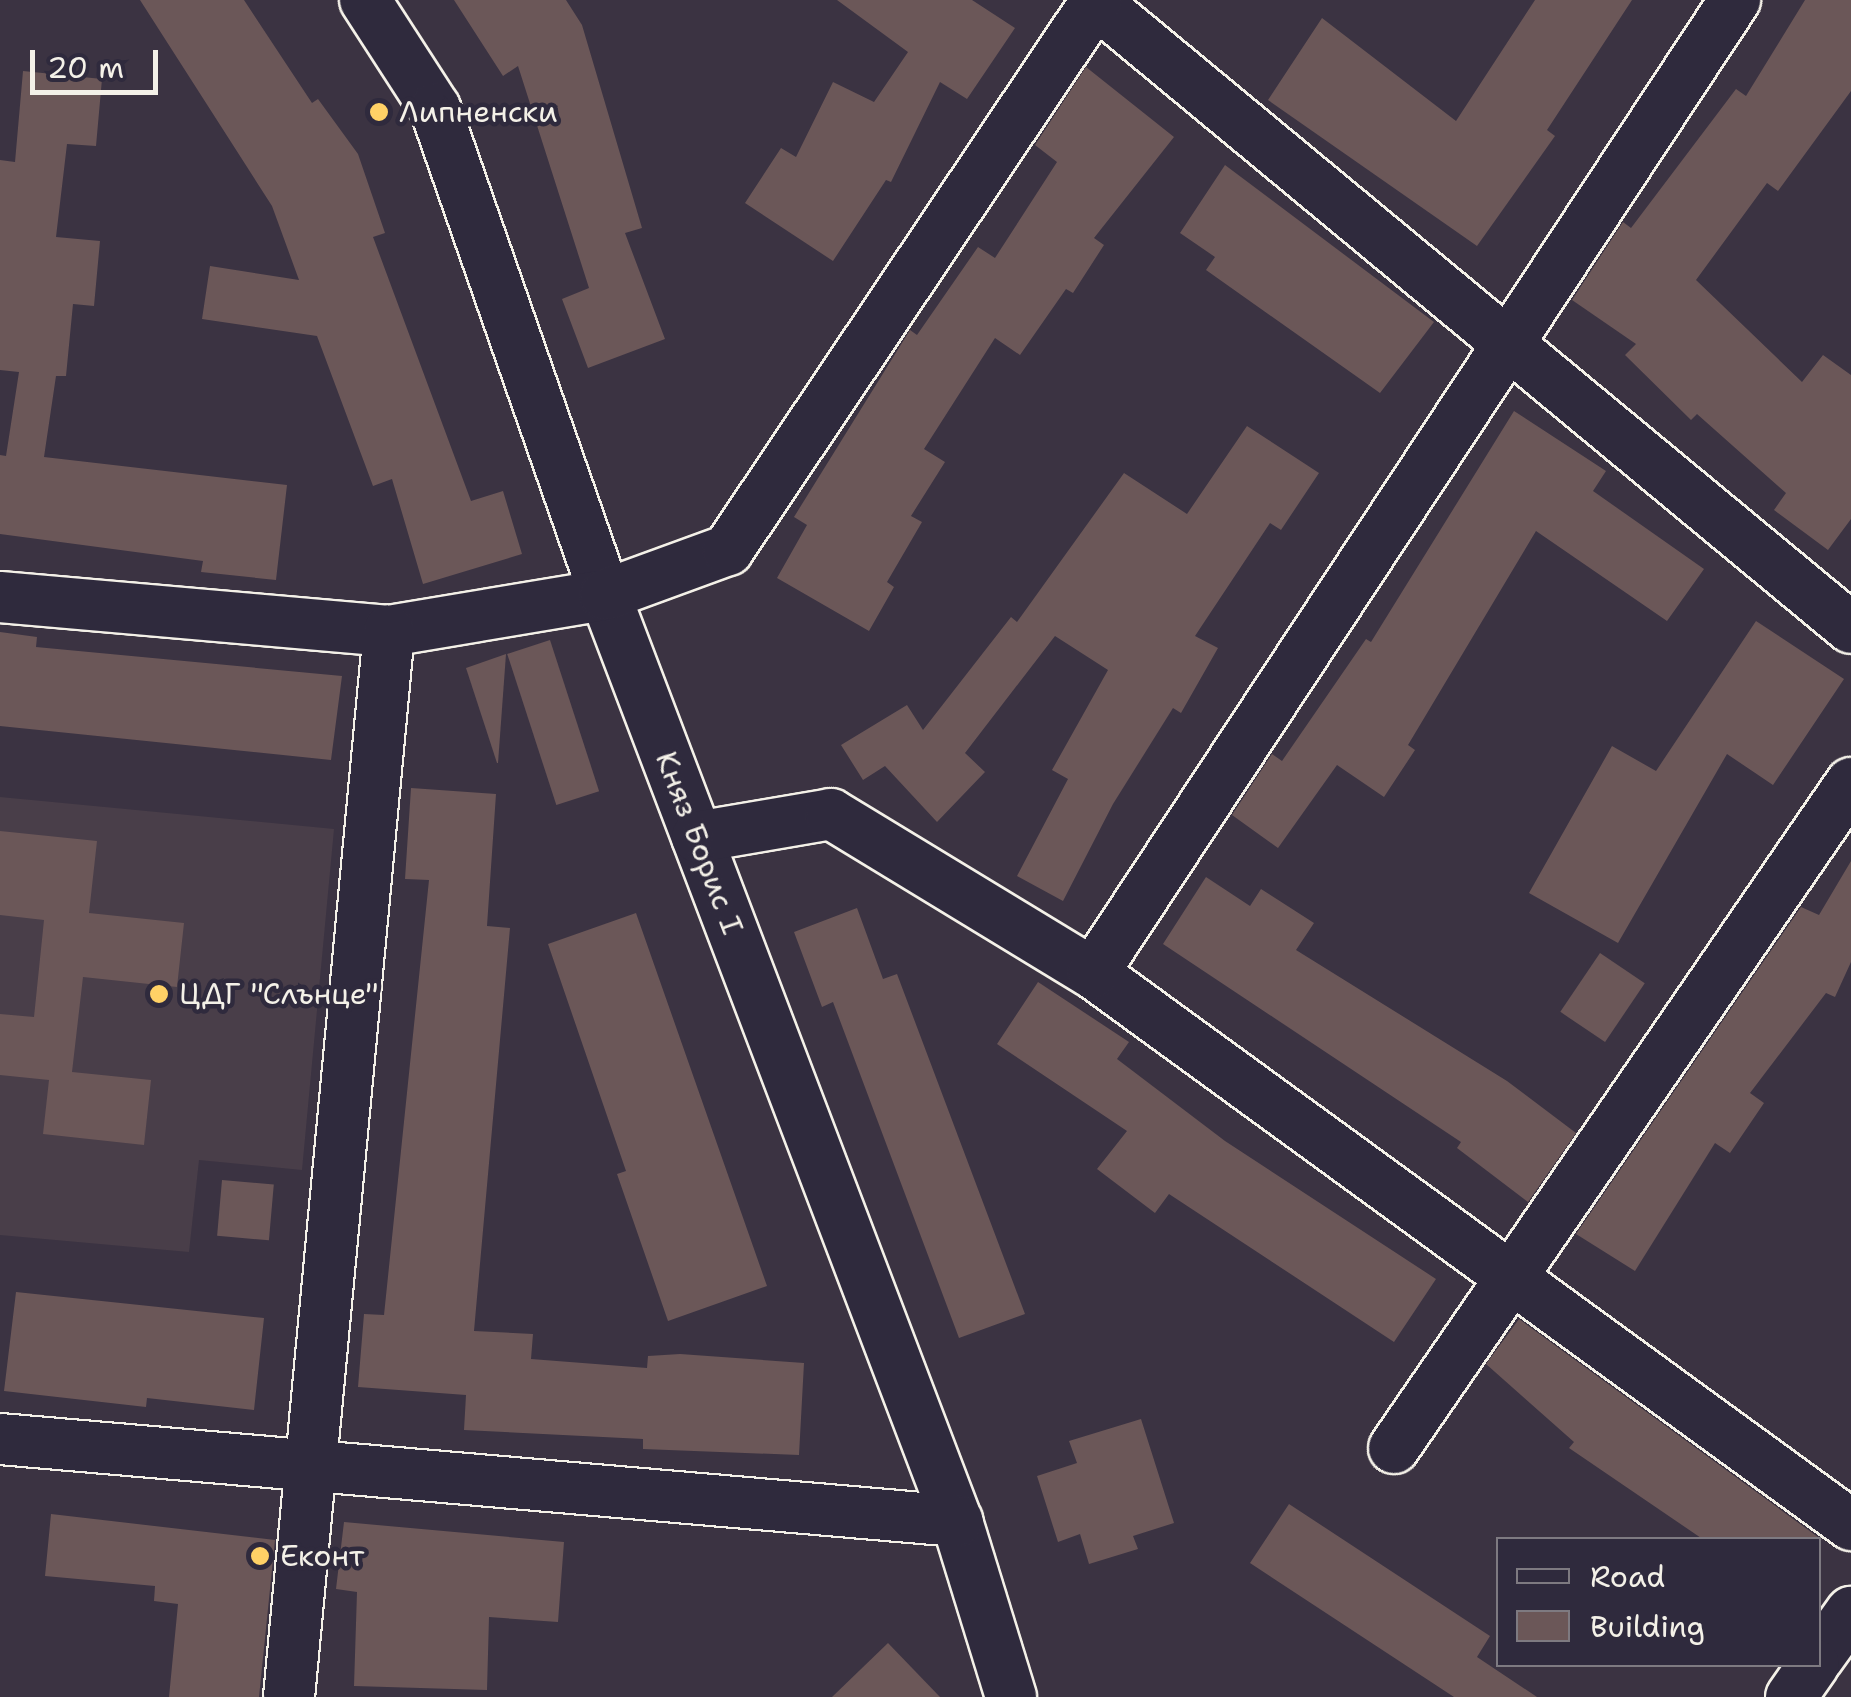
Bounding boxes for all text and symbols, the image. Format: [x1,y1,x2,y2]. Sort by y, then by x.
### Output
scale bar [35,30,162,92]
text: 20 m [47,47,124,88]
place label: Липненски [399,94,558,130]
marker: Липненски [368,101,390,123]
street label: Княз Борис I [648,746,750,940]
place label: ЦДГ "Слънце" [179,976,379,1012]
marker: ЦДГ "Слънце" [148,983,170,1005]
legend [1496,1537,1821,1667]
place label: Еконт [280,1538,364,1574]
marker: Еконт [249,1545,271,1567]
text: Road [1590,1556,1665,1597]
text: Building [1590,1606,1705,1647]

